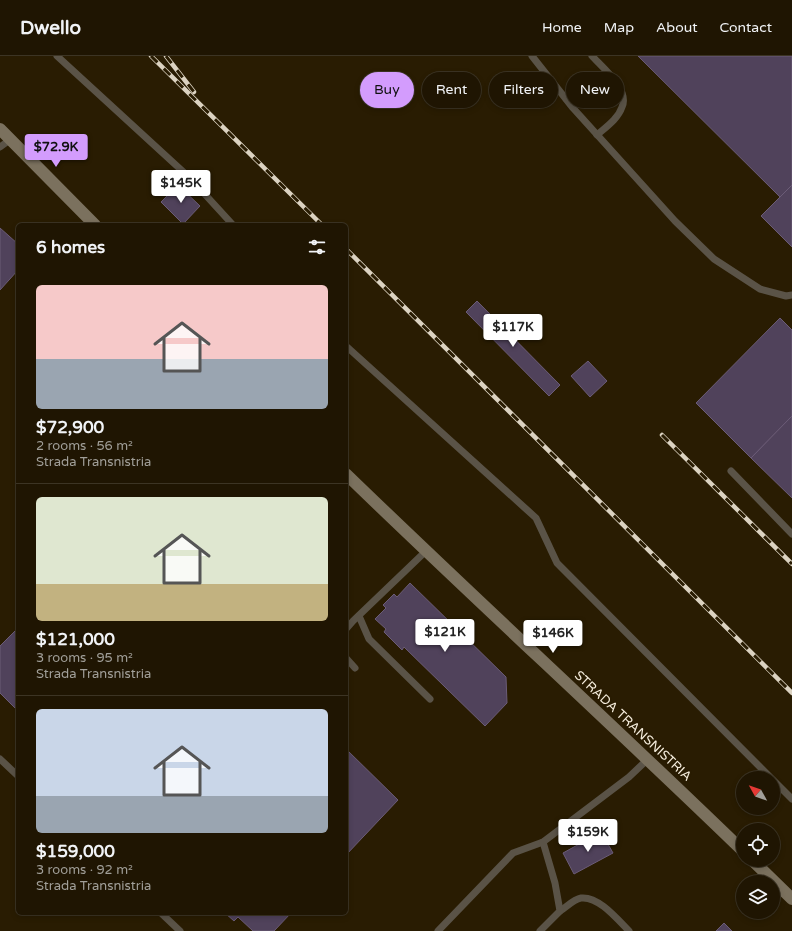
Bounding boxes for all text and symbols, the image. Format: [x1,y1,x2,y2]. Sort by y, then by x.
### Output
text: Dwello [20,17,81,39]
text: Home [542,19,582,36]
text: Map [604,19,634,36]
text: About [656,19,698,36]
text: Contact [720,19,772,36]
chip: Buy [360,72,414,108]
chip: Rent [422,72,481,108]
chip: Filters [489,72,558,108]
chip: New [566,72,624,108]
pin: $72.9K [23,134,89,168]
text: $72.9K [34,139,78,155]
pin: $145K [153,170,209,204]
text: $145K [160,175,202,191]
icon: filters [306,236,328,258]
text: 6 homes [36,237,105,258]
icon: home [146,311,218,383]
pin: $117K [485,314,541,348]
text: $117K [492,319,534,335]
text: $72,900 [36,417,104,438]
text: 2 rooms · 56 m² [36,438,133,454]
text: Strada Transnistria [36,454,151,470]
icon: home [146,523,218,595]
pin: $121K [417,619,473,653]
pin: $146K [525,620,581,654]
text: $121K [424,624,466,640]
text: $146K [532,625,574,641]
text: $121,000 [36,629,115,650]
text: 3 rooms · 95 m² [36,650,133,666]
text: Strada Transnistria [36,666,151,682]
street label: STRADA TRANSNISTRIA [571,667,695,785]
icon: home [146,735,218,807]
north arrow [736,771,780,815]
map controls [736,771,780,919]
pin: $159K [560,819,616,853]
button: locate [736,823,780,867]
text: $159K [567,824,609,840]
text: $159,000 [36,841,115,862]
text: 3 rooms · 92 m² [36,862,133,878]
button: layers [736,875,780,919]
text: Strada Transnistria [36,878,151,894]

